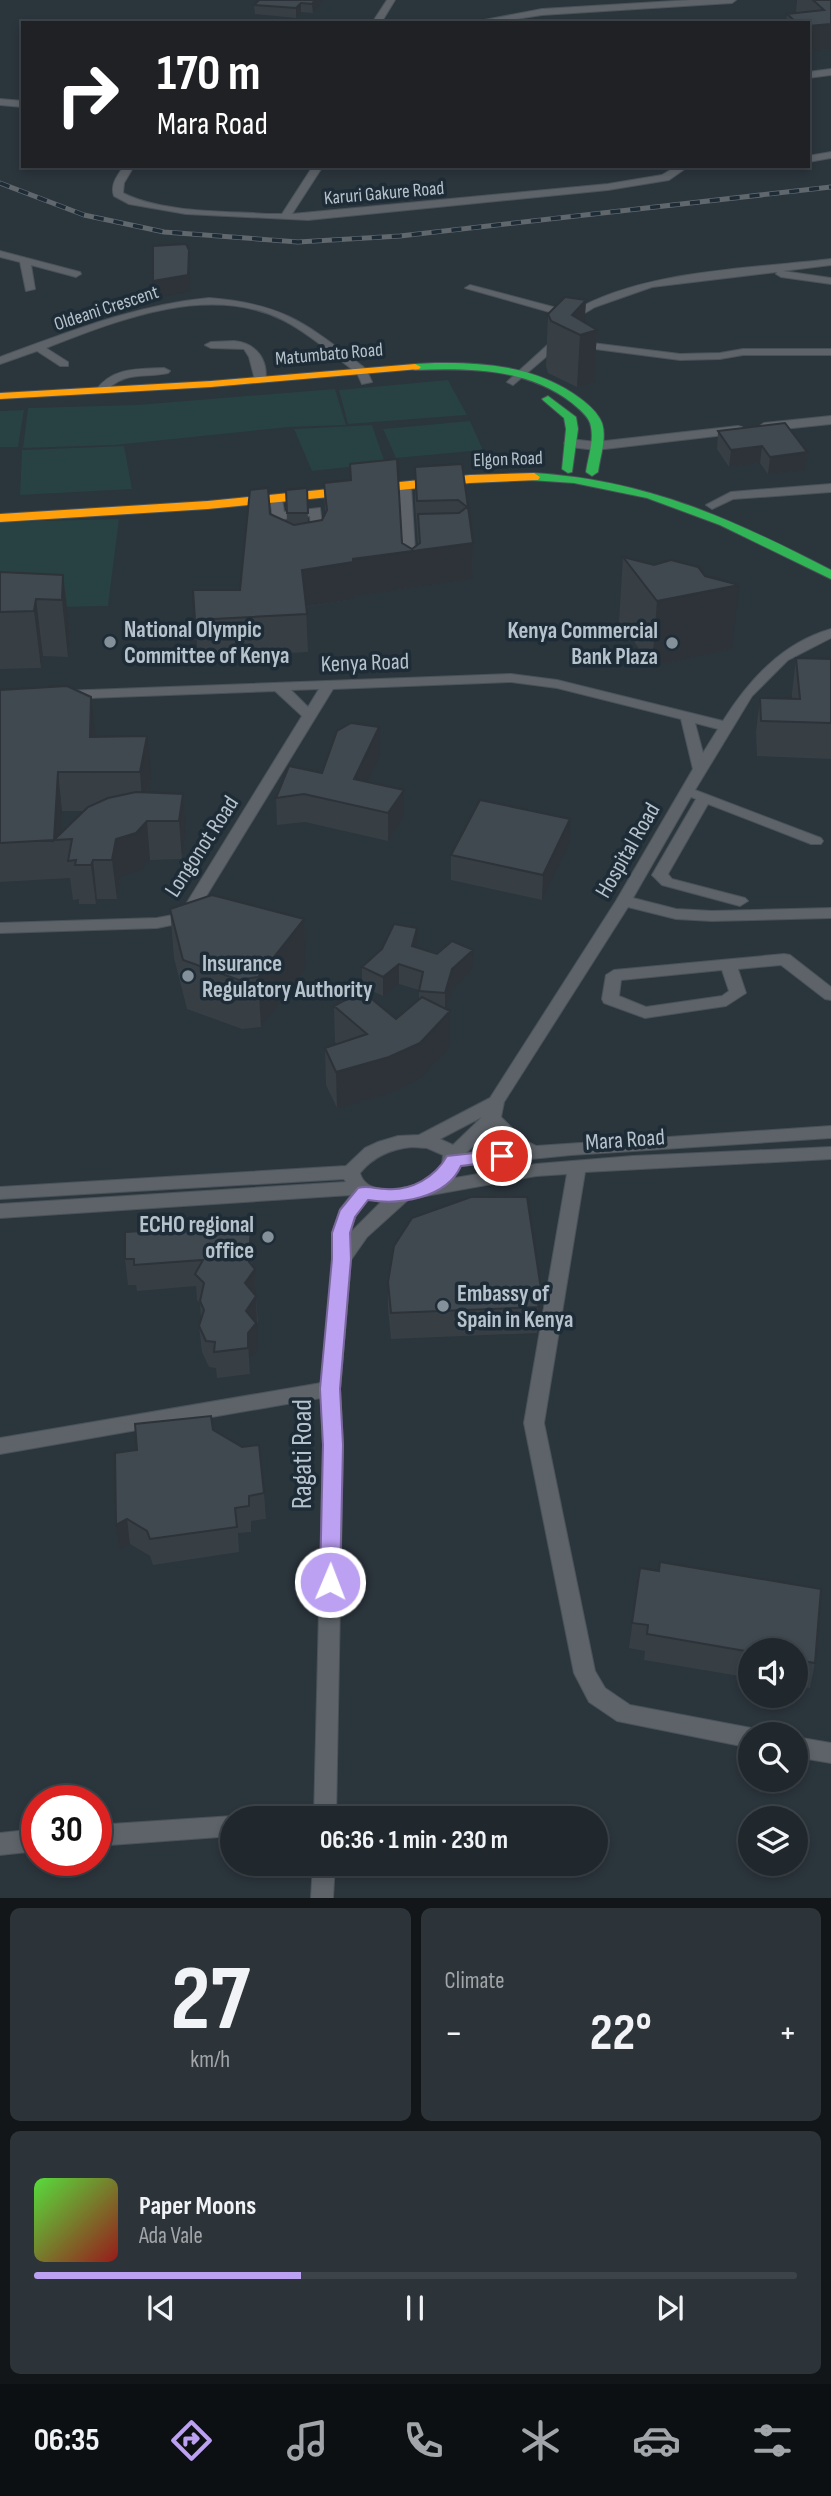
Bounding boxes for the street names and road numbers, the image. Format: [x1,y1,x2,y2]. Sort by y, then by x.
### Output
street label: Karuri Gakure Road [323,177,445,210]
street label: Oldeani Crescent [51,281,162,336]
street label: Matumbato Road [274,338,384,371]
street label: Elgon Road [473,447,543,472]
street label: Kenya Road [320,647,410,679]
street label: Longonot Road [159,791,245,902]
street label: Hospital Road [589,798,666,903]
street label: Mara Road [584,1123,666,1157]
street label: Ragati Road [286,1399,319,1509]

